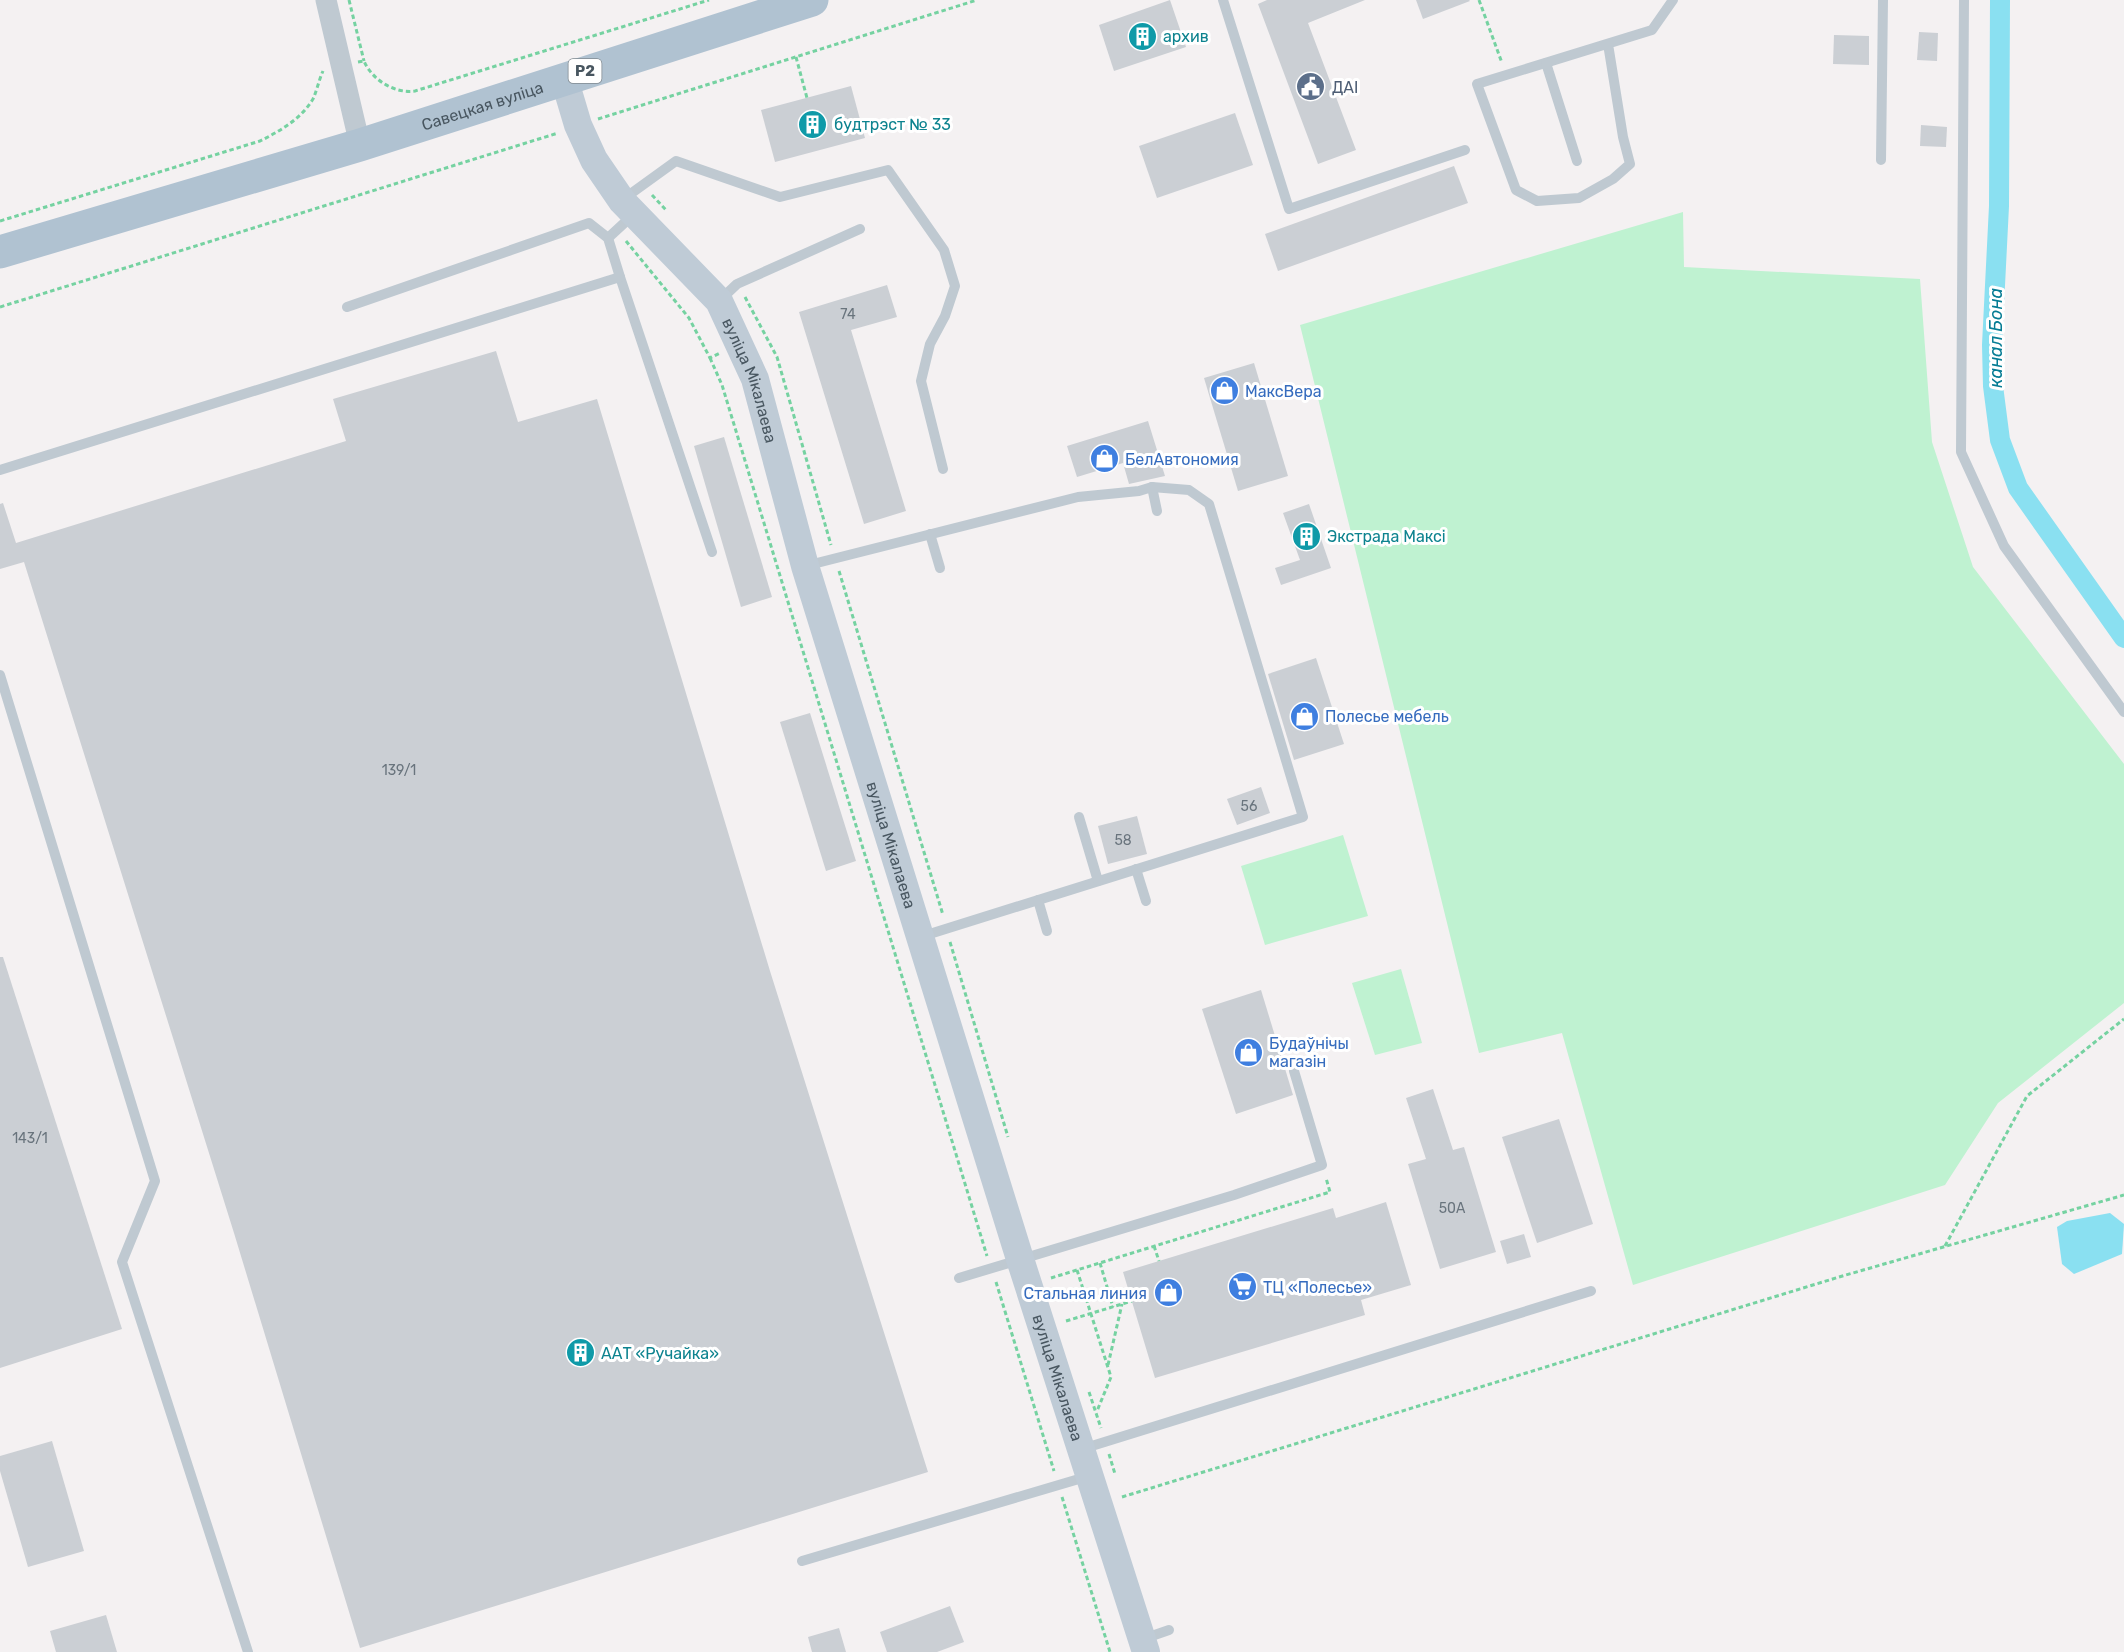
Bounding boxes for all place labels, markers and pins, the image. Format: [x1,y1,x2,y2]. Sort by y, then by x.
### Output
building icon: архив [1126,20,1158,52]
place label: архив [1163,27,1209,46]
public building icon: ДАІ [1295,71,1327,103]
place label: ДАІ [1332,78,1358,97]
building icon: будтрэст № 33 [797,108,829,140]
place label: будтрэст № 33 [834,115,951,134]
shop icon: МаксBepa [1208,375,1240,407]
place label: МаксBepa [1245,382,1322,401]
shop icon: БелАвтономия [1088,443,1120,475]
place label: БелАвтономия [1125,450,1239,469]
building icon: Экстрада Максі [1290,520,1322,552]
place label: Экстрада Максі [1327,527,1446,546]
shop icon: Полесье мебель [1288,700,1320,732]
place label: Полесье мебель [1325,707,1449,726]
place label: Будаўнічы магазін [1269,1034,1349,1071]
shop icon: Будаўнічы магазін [1232,1036,1264,1068]
supermarket icon: ТЦ «Полесье» [1226,1271,1258,1303]
shop icon: Стальная линия [1152,1277,1184,1309]
place label: ТЦ «Полесье» [1263,1278,1372,1297]
place label: Стальная линия [1024,1284,1147,1303]
building icon: ААТ «Ручайка» [564,1337,596,1369]
place label: ААТ «Ручайка» [601,1344,719,1363]

